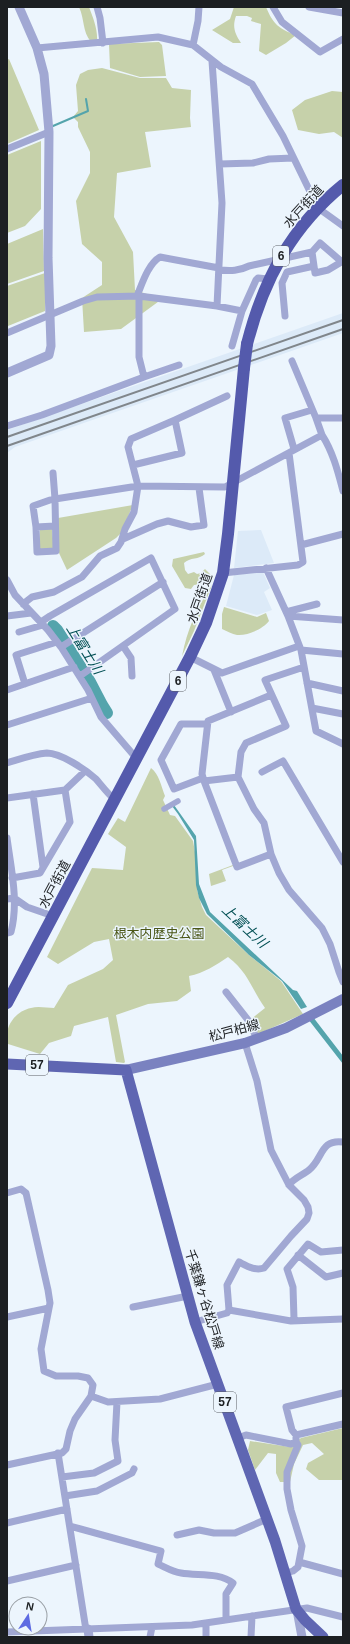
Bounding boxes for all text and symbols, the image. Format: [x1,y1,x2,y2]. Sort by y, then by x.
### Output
street label: 水戸街道 [280,182,326,231]
road number: 6 [273,246,289,266]
street label: 水戸街道 [184,571,215,625]
water label: 上富士川 [63,621,108,679]
road number: 6 [170,671,186,691]
street label: 水戸街道 [36,858,73,911]
water label: 上富士川 [219,901,272,952]
park label: 根木内歴史公園 [113,926,205,941]
street label: 松戸柏線 [207,1017,261,1044]
road number: 57 [26,1055,48,1075]
street label: 千葉鎌ヶ谷松戸線 [182,1247,227,1351]
road number: 57 [214,1392,236,1412]
north arrow [8,1596,48,1636]
text: N [25,1600,35,1613]

